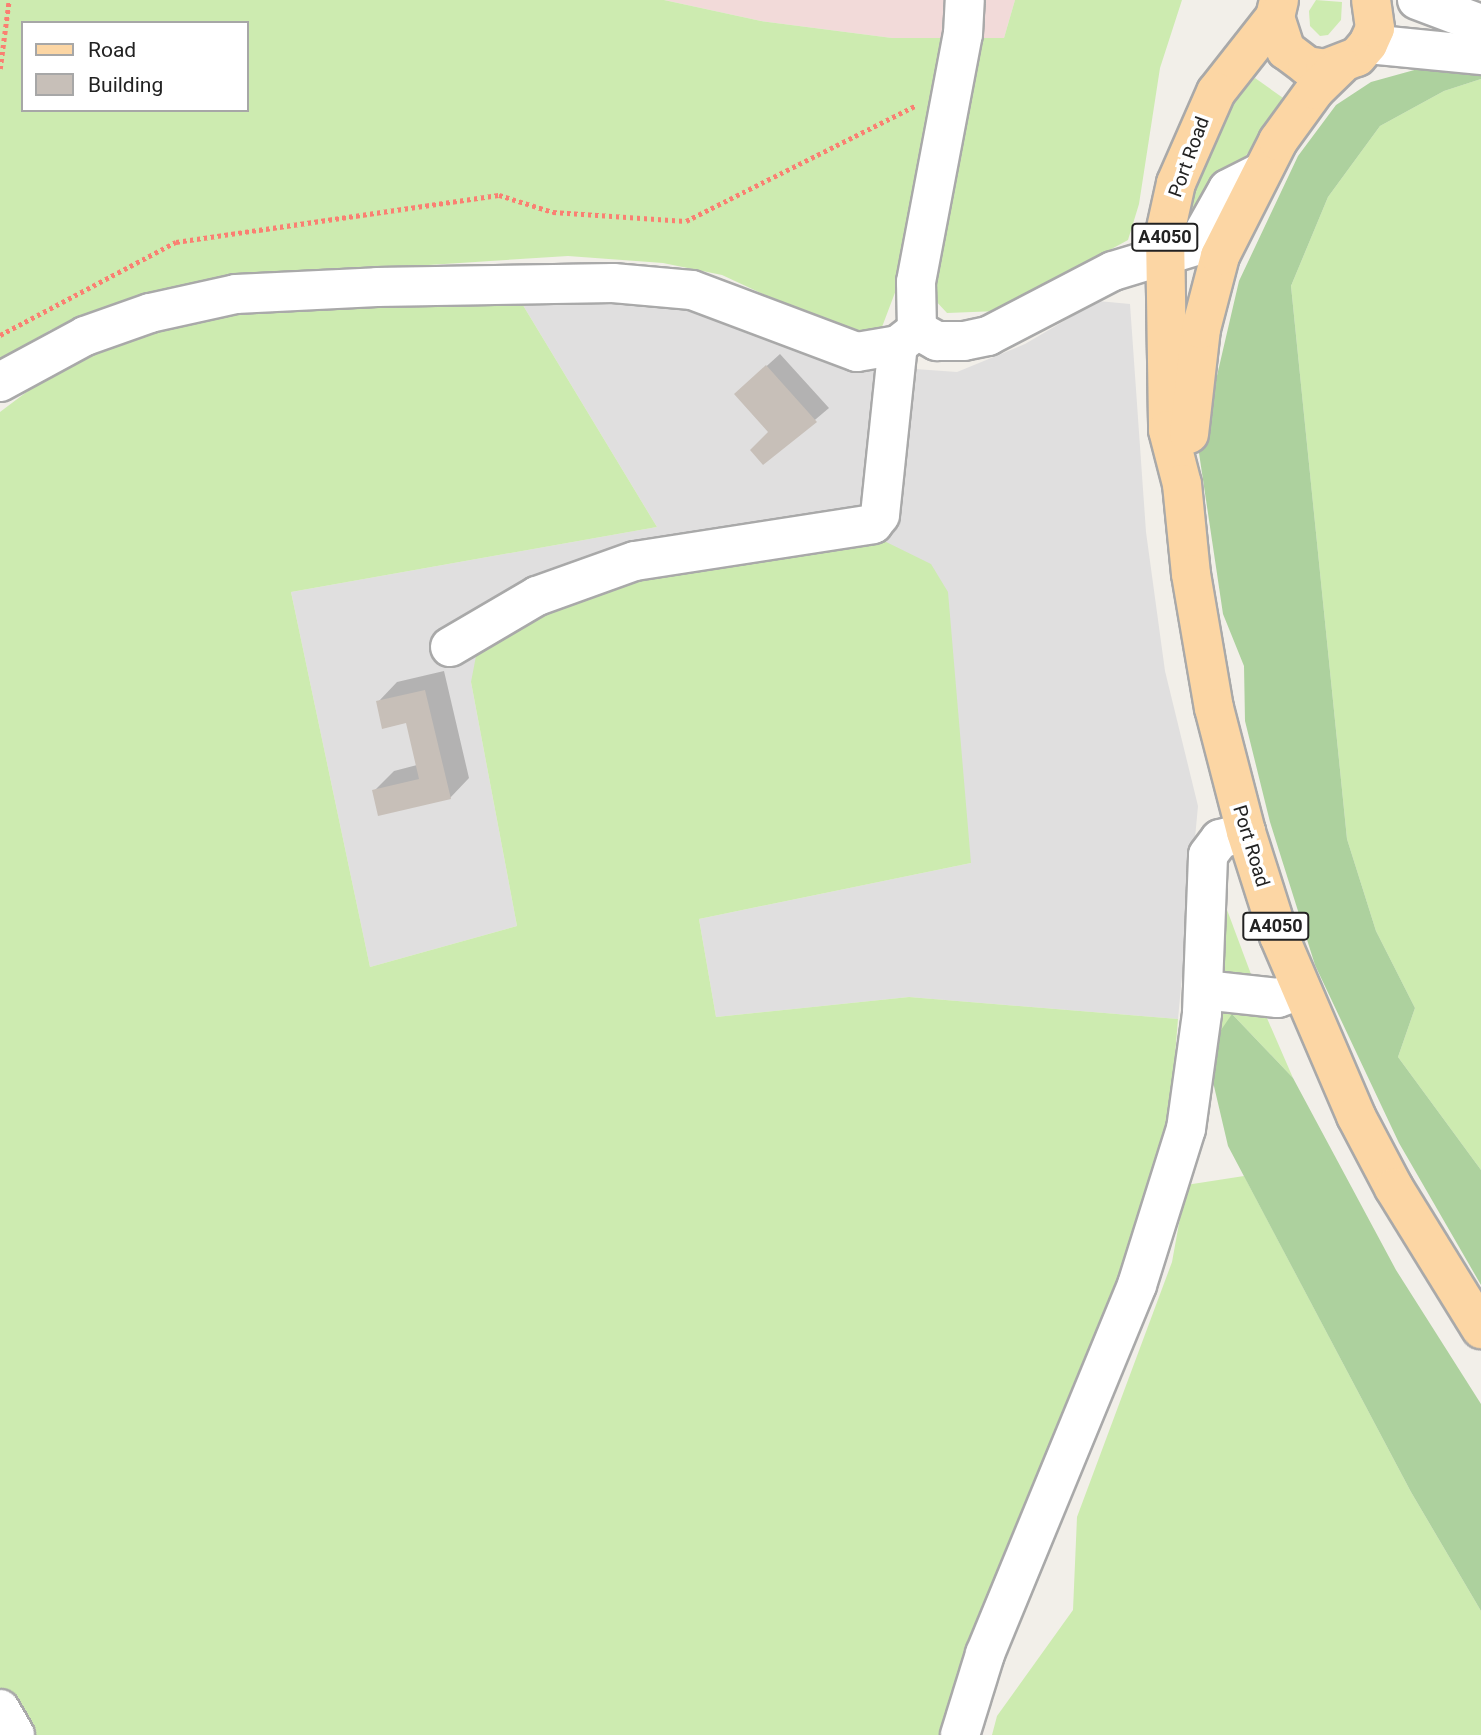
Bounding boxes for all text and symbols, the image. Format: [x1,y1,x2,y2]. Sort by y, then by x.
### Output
legend [21,21,248,112]
text: Road [88,38,136,62]
text: Building [88,73,163,97]
street label: Port Road [1164,114,1214,200]
road number: A4050 [1130,222,1200,251]
street label: Port Road [1228,802,1274,890]
road number: A4050 [1241,911,1311,940]

